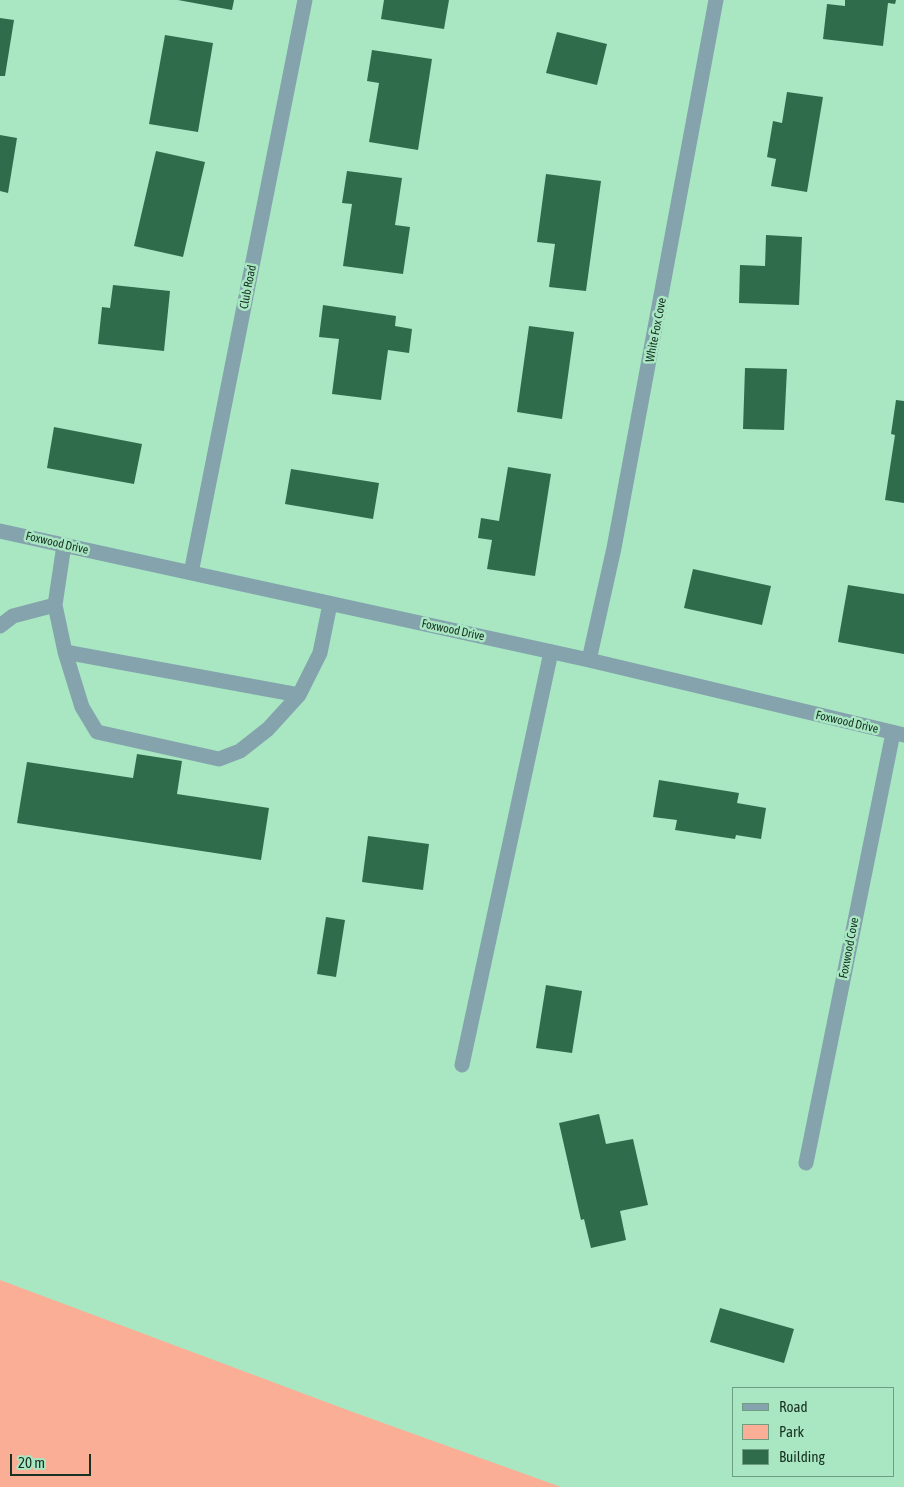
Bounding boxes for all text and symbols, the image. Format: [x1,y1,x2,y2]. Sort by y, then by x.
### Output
street label: Club Road [237,264,259,310]
street label: White Fox Cove [643,296,669,364]
street label: Foxwood Drive [24,529,90,557]
street label: Foxwood Drive [420,616,486,644]
street label: Foxwood Drive [814,708,880,736]
street label: Foxwood Cove [836,916,862,980]
legend [732,1387,894,1477]
text: Road [779,1398,808,1415]
text: Park [779,1423,804,1440]
scale bar [12,1444,94,1476]
text: Building [779,1448,825,1465]
text: 20 m [18,1454,45,1471]

